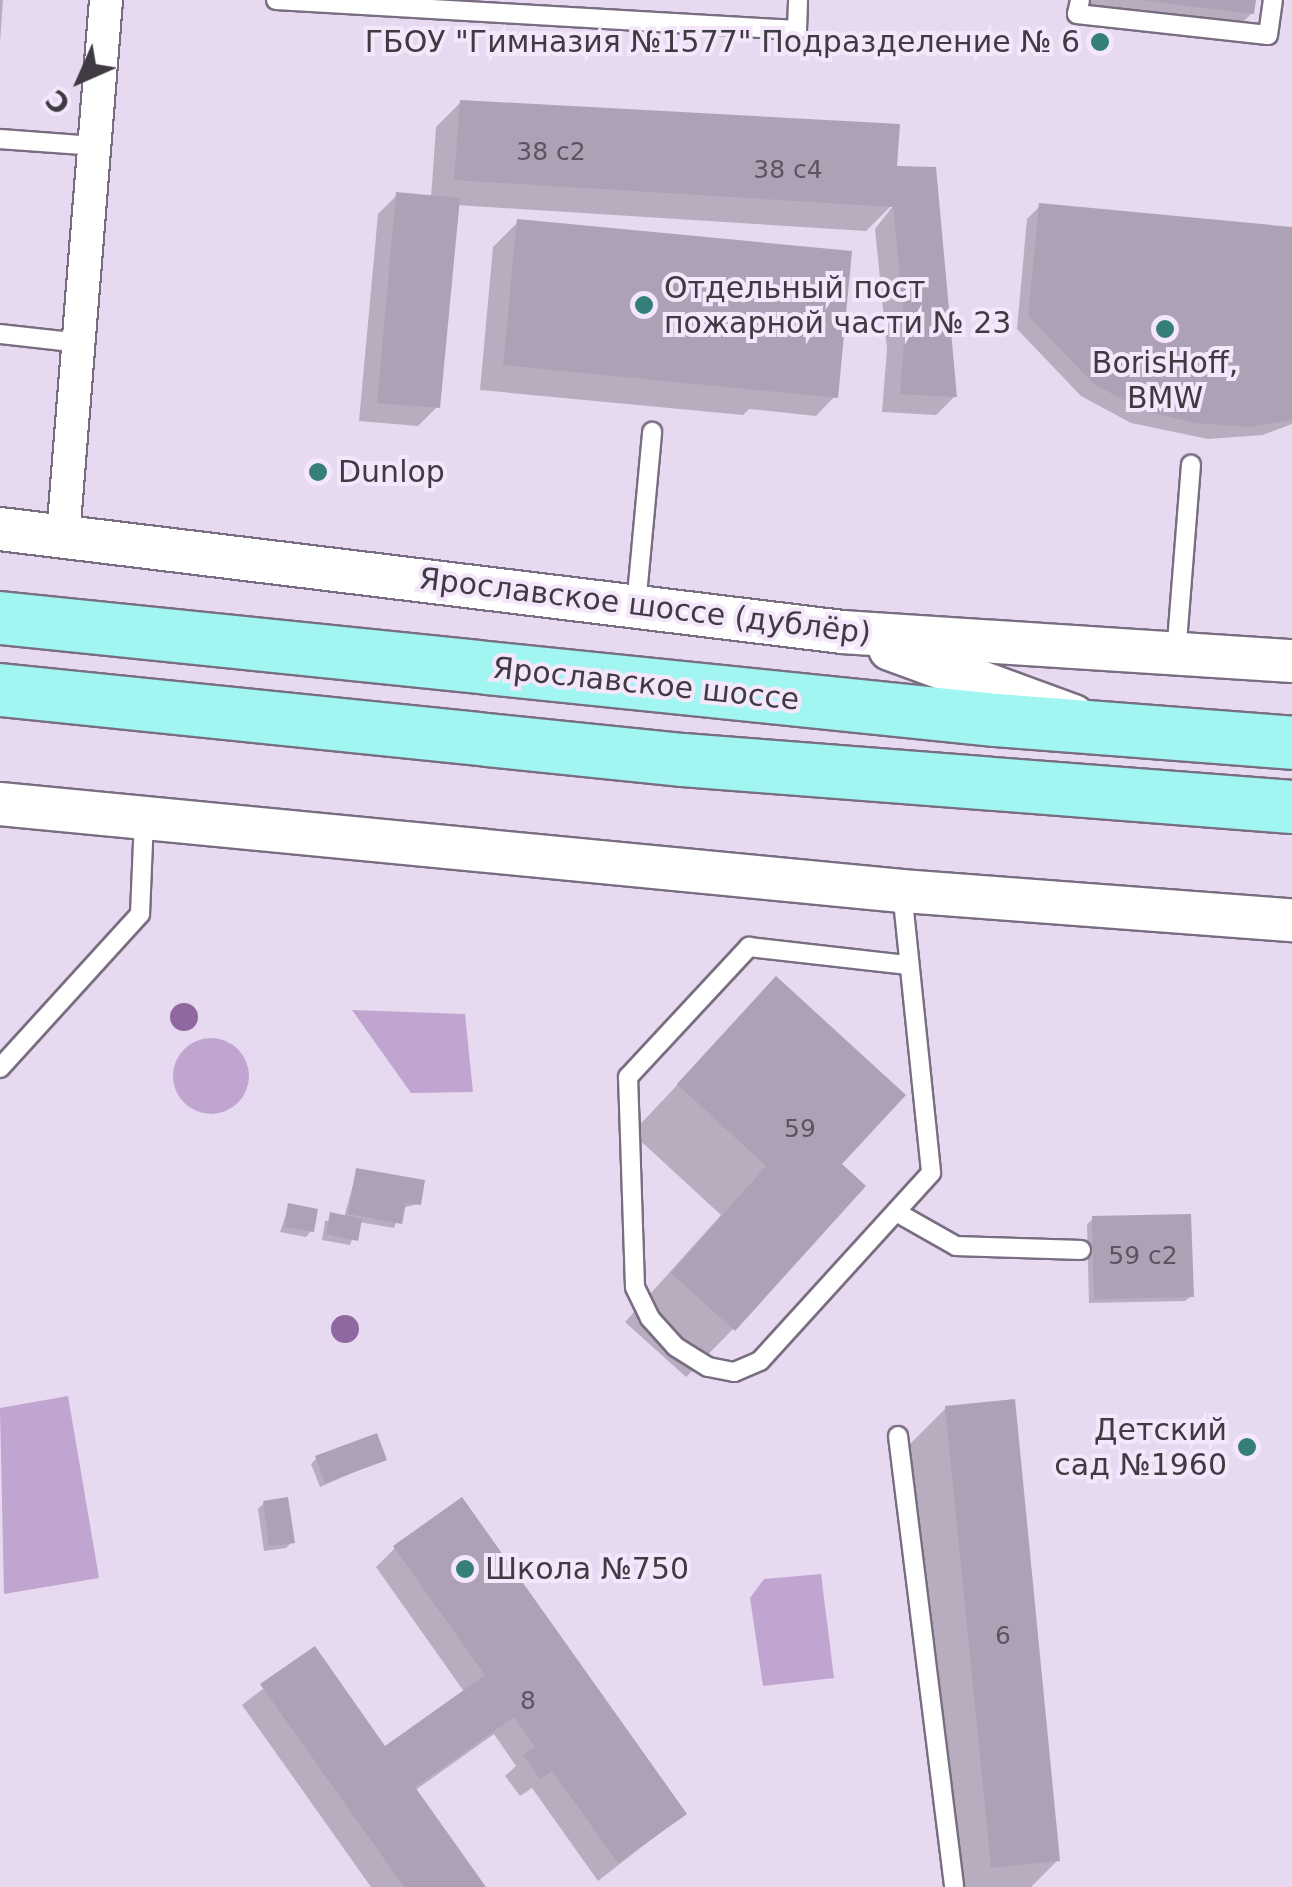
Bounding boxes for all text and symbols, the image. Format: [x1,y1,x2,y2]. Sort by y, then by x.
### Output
place label: ГБОУ "Гимназия №1577" Подразделение № 6 [365,24,1080,60]
north arrow [30,30,130,130]
marker: ГБОУ "Гимназия №1577" Подразделение № 6 [1089,31,1111,53]
text: С [39,83,77,121]
house number: 38 с2 [516,137,586,167]
house number: 38 с4 [753,155,823,185]
place label: Отдельный пост пожарной части № 23 [664,270,1011,340]
marker: Отдельный пост пожарной части № 23 [633,294,655,316]
marker: BorisHoff, BMW [1154,318,1176,340]
place label: BorisHoff, BMW [1092,345,1238,416]
place label: Dunlop [338,454,445,490]
marker: Dunlop [307,461,329,483]
street label: Ярославское шоссе (дублёр) [417,560,873,652]
street label: Ярославское шоссе [491,650,801,718]
house number: 59 [784,1114,816,1144]
house number: 59 с2 [1108,1241,1178,1271]
place label: Детский сад №1960 [1054,1412,1227,1482]
marker: Детский сад №1960 [1236,1436,1258,1458]
place label: Школа №750 [485,1551,689,1587]
marker: Школа №750 [454,1558,476,1580]
house number: 6 [995,1621,1011,1651]
house number: 8 [520,1686,536,1716]

